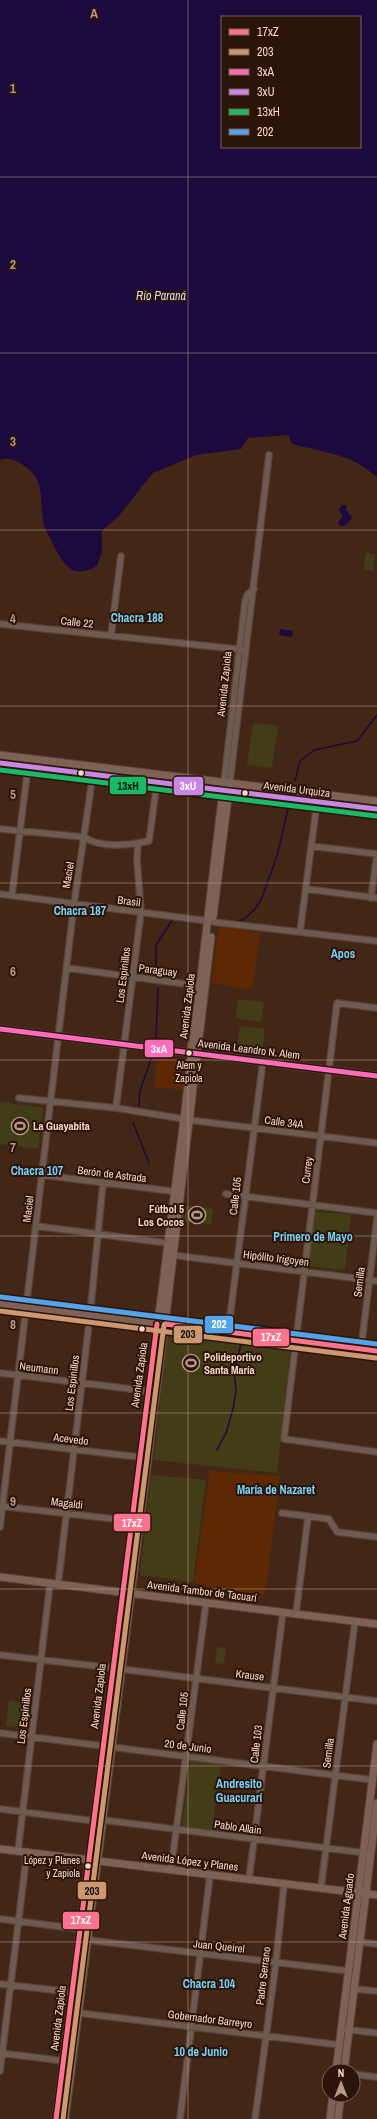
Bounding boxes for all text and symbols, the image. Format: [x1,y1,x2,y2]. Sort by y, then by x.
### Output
text: A [90,5,98,22]
legend [221,16,361,148]
text: 17xZ [257,24,279,40]
text: 203 [257,44,273,60]
text: 3xA [257,64,274,80]
text: 1 [10,80,16,97]
text: 3xU [257,84,275,100]
text: 13xH [257,104,280,120]
text: 202 [257,124,273,140]
text: 2 [10,256,16,273]
water label: Río Paraná [136,288,186,304]
text: 3 [10,433,16,450]
text: 4 [10,610,16,627]
district label: Chacra 188 [111,610,164,626]
street label: Calle 22 [60,613,94,631]
street label: Avenida Zapiola [214,651,234,718]
unlabelled marker [76,768,86,778]
line badge: 13xH [109,776,147,795]
line badge: 3xU [173,776,204,796]
street label: Avenida Urquiza [262,778,331,800]
text: 13xH [117,779,139,793]
text: 3xU [180,779,196,793]
text: 5 [10,786,16,803]
unlabelled marker [240,788,250,798]
street label: Maciel [59,861,77,889]
street label: Brasil [117,893,141,909]
district label: Chacra 187 [54,903,107,919]
street label: Los Espinillos [113,946,133,1004]
district label: Apos [331,946,356,962]
street label: Paraguay [138,961,178,979]
text: 6 [10,963,16,980]
street label: Avenida Zapiola [176,973,198,1040]
street label: Avenida Leandro N. Alem [196,1036,301,1062]
line badge: 3xA [144,1039,174,1058]
text: 3xA [151,1042,168,1056]
marker: Alem y Zapiola [184,1048,194,1058]
place label: Alem y Zapiola [175,1059,203,1085]
street label: Calle 34A [264,1113,305,1131]
sports icon: La Guayabita [10,1116,30,1136]
place label: La Guayabita [33,1119,90,1133]
text: 7 [10,1139,16,1156]
street label: Currey [298,1155,316,1184]
district label: Chacra 107 [11,1163,64,1179]
street label: Berón de Astrada [77,1163,147,1185]
street label: Calle 105 [226,1176,244,1216]
street label: Maciel [19,1195,37,1223]
place label: Fútbol 5 Los Cocos [138,1202,184,1229]
sports icon: Fútbol 5 Los Cocos [187,1205,207,1225]
district label: Primero de Mayo [273,1229,353,1245]
street label: Hipólito Irigoyen [242,1247,310,1269]
street label: Semilla [350,1266,368,1298]
line badge: 202 [204,1315,234,1334]
text: 8 [10,1316,16,1333]
text: 202 [211,1317,227,1331]
unlabelled marker [137,1324,147,1334]
line badge: 203 [173,1325,203,1344]
text: 203 [180,1327,196,1341]
line badge: 17xZ [252,1328,290,1347]
text: 17xZ [261,1330,282,1344]
street label: Avenida Zapiola [127,1342,150,1409]
place label: Polideportivo Santa María [204,1350,262,1377]
sports icon: Polideportivo Santa María [181,1353,201,1373]
street label: Los Espinillos [62,1354,82,1412]
street label: Neumann [19,1359,59,1377]
street label: Acevedo [52,1430,89,1448]
district label: María de Nazaret [237,1482,316,1498]
text: 9 [10,1493,16,1510]
street label: Magaldi [50,1494,84,1512]
line badge: 17xZ [113,1513,151,1532]
text: 17xZ [122,1516,143,1530]
street label: Avenida Tambor de Tacuarí [145,1577,258,1605]
street label: Avenida Zapiola [87,1663,109,1730]
street label: Krause [235,1666,265,1684]
street label: Los Espinillos [14,1687,34,1745]
street label: Calle 105 [173,1691,191,1731]
street label: Calle 103 [247,1724,265,1764]
street label: 20 de Junio [164,1736,212,1756]
street label: Semilla [319,1737,337,1769]
district label: Andresito Guacurarí [216,1776,264,1806]
street label: Pablo Allain [213,1817,263,1837]
street label: Avenida López y Planes [140,1848,240,1874]
place label: López y Planes y Zapiola [24,1854,80,1880]
marker: López y Planes y Zapiola [83,1861,93,1871]
street label: Avenida Aguado [335,1872,357,1941]
line badge: 203 [77,1881,107,1900]
text: 203 [84,1884,100,1898]
line badge: 17xZ [62,1911,100,1930]
text: 17xZ [71,1913,92,1927]
street label: Juan Queirel [193,1936,245,1956]
street label: Padre Serrano [252,1946,274,2006]
district label: Chacra 104 [183,1976,236,1992]
street label: Avenida Zapiola [47,1985,69,2052]
street label: Gobernador Barreyro [167,2007,253,2031]
district label: 10 de Junio [174,2044,228,2060]
north arrow [321,2063,361,2103]
text: N [338,2066,344,2080]

